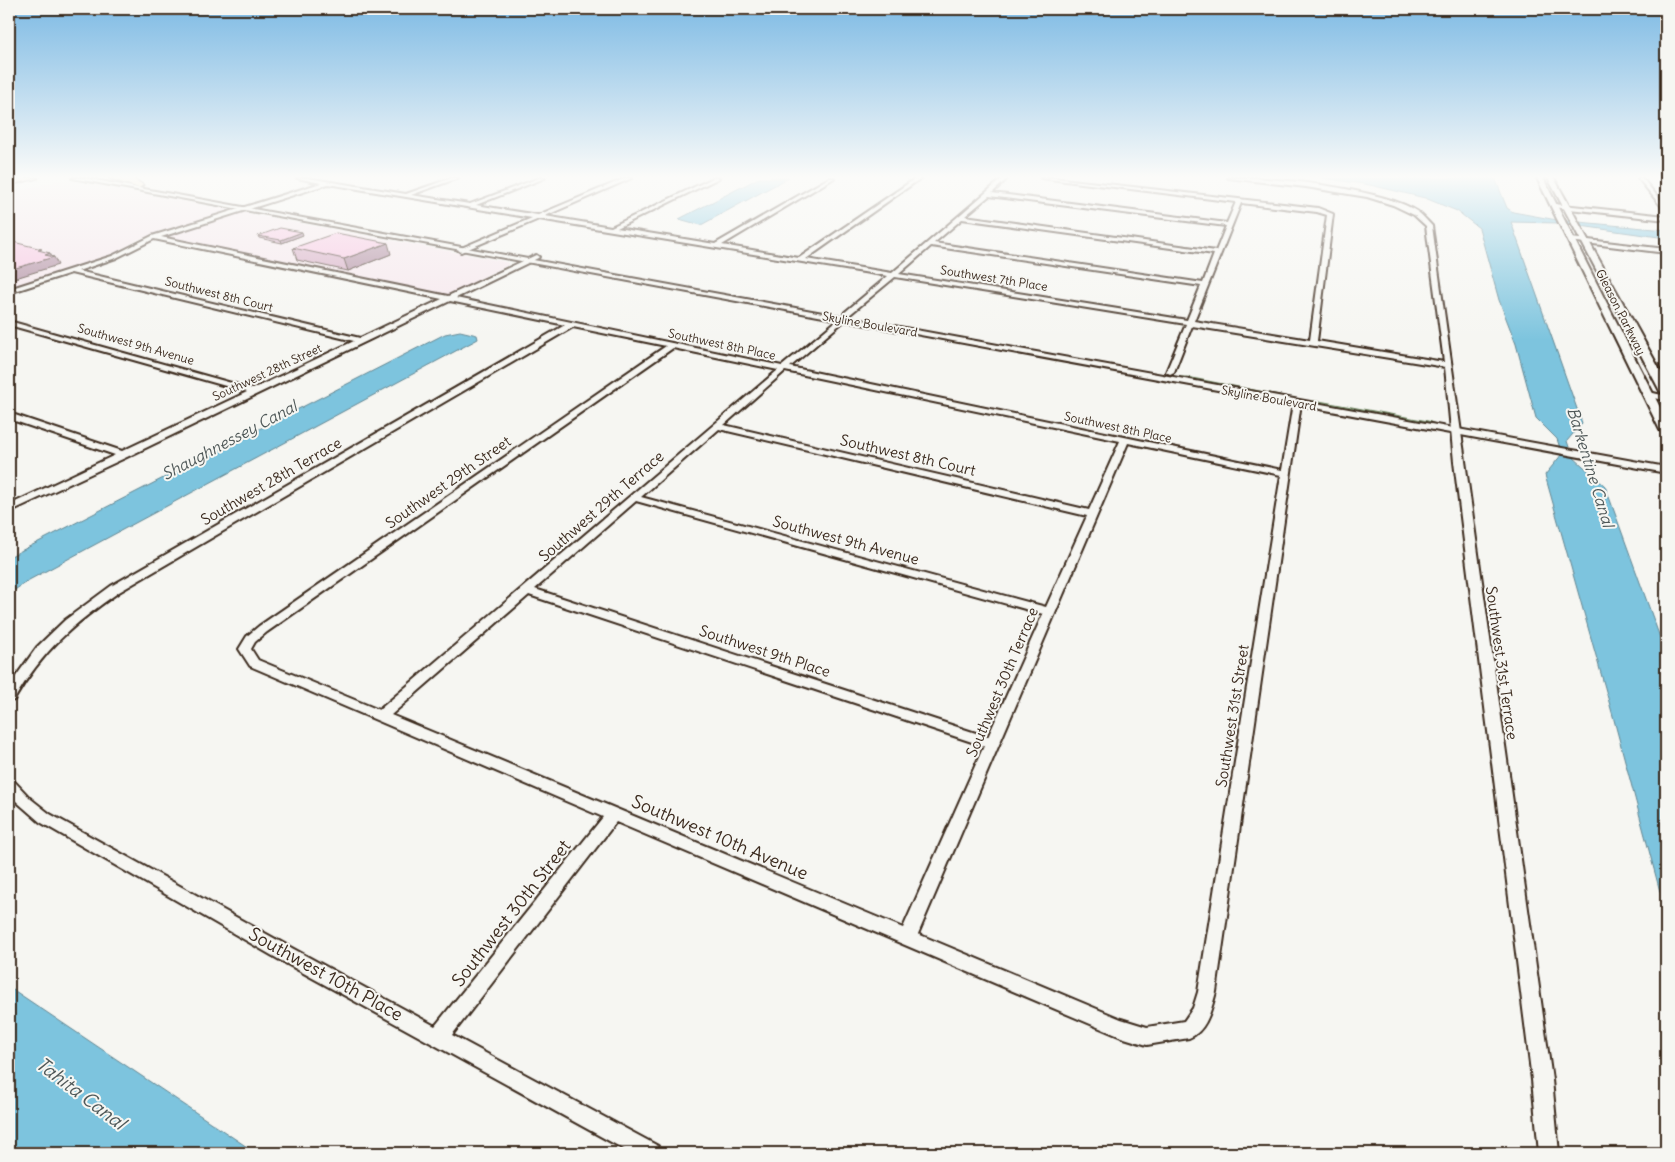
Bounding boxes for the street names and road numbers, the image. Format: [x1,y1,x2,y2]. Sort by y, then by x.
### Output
street label: Southwest 7th Place [939,262,1049,294]
street label: Gleason Parkway [1593,266,1649,358]
street label: Southwest 8th Court [163,273,275,315]
street label: Skyline Boulevard [821,308,919,340]
street label: Southwest 9th Avenue [76,320,196,368]
street label: Southwest 8th Place [667,325,777,363]
street label: Southwest 28th Street [210,340,324,404]
street label: Skyline Boulevard [1220,382,1318,414]
street label: Southwest 8th Place [1063,408,1173,446]
street label: Southwest 8th Court [838,430,978,480]
street label: Southwest 29th Street [382,432,514,532]
street label: Southwest 28th Terrace [197,433,345,529]
street label: Southwest 29th Terrace [535,447,667,565]
street label: Southwest 9th Avenue [771,511,921,569]
street label: Southwest 31st Terrace [1482,585,1522,741]
street label: Southwest 30th Terrace [962,604,1042,760]
street label: Southwest 9th Place [697,621,833,681]
street label: Southwest 31st Street [1211,643,1253,789]
street label: Southwest 10th Avenue [628,789,812,885]
street label: Southwest 30th Street [446,835,576,991]
street label: Southwest 10th Place [245,922,407,1026]

